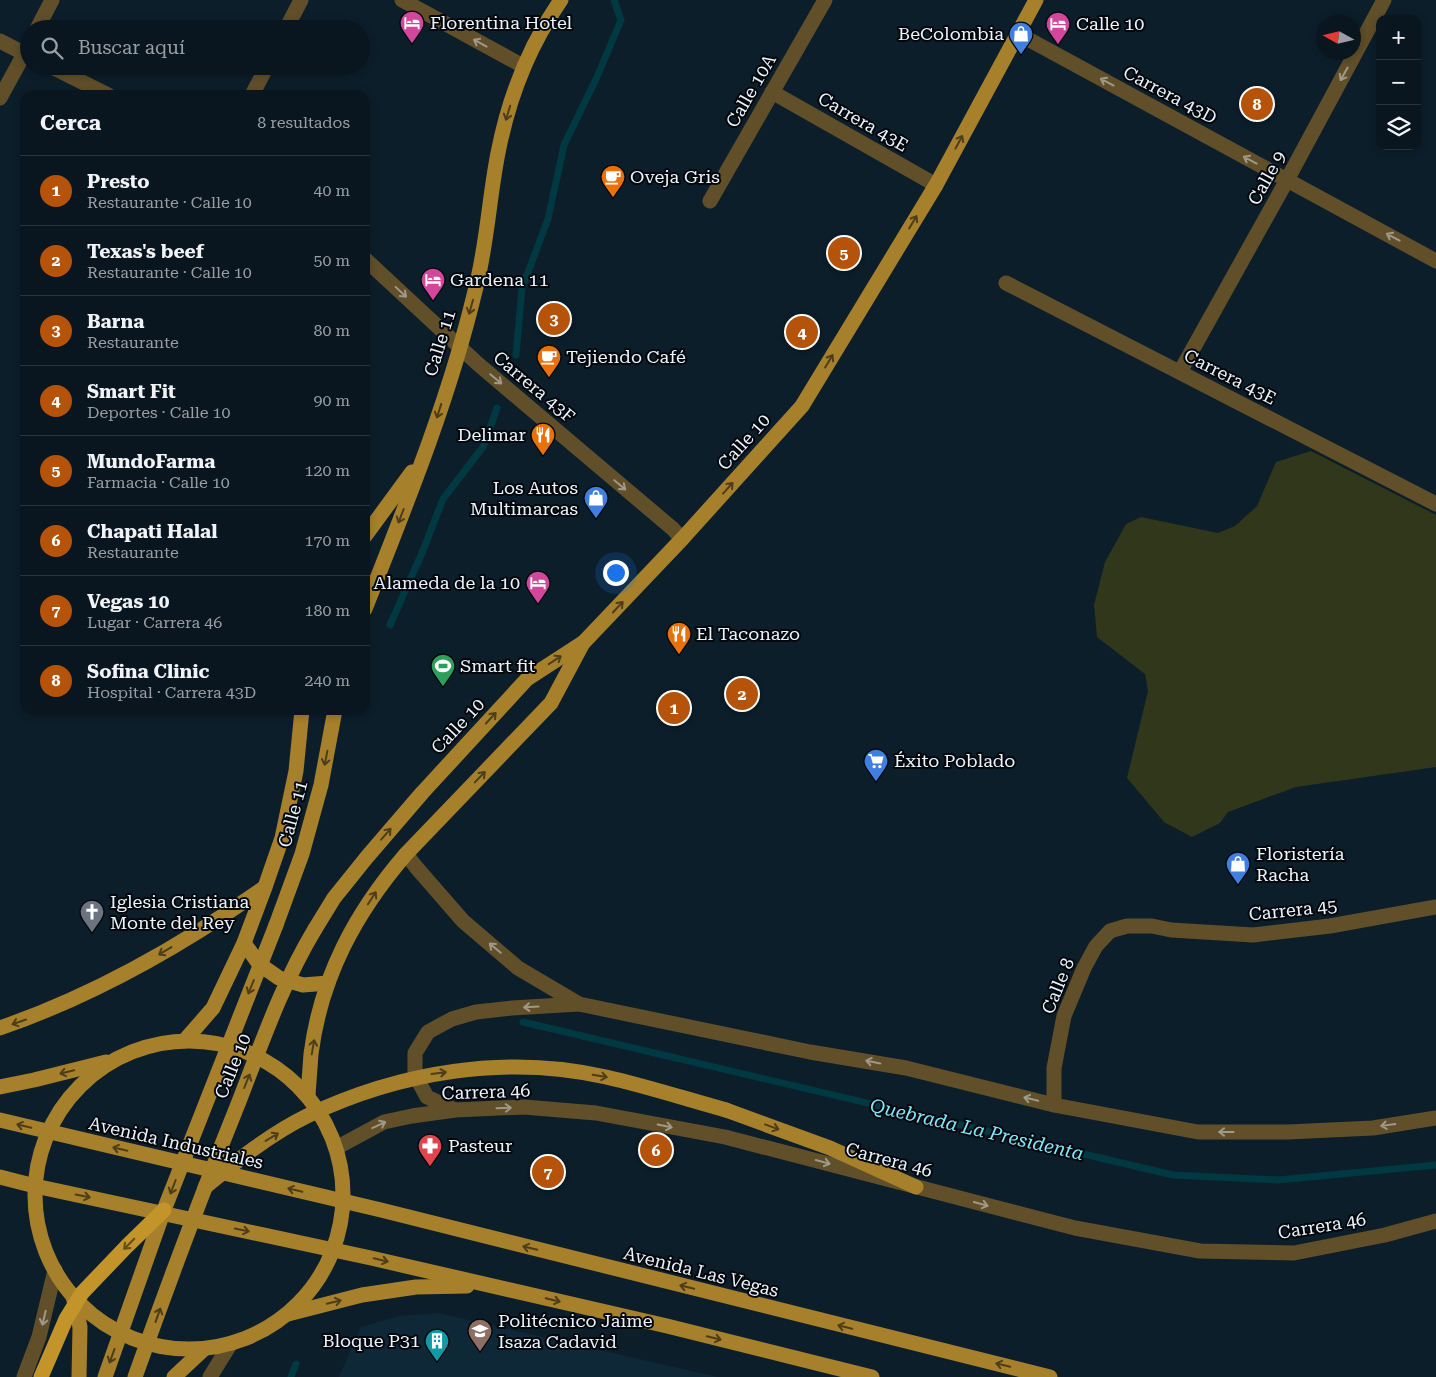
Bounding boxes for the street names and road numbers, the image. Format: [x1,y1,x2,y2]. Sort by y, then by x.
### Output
street label: Calle 10A [721,50,780,131]
street label: Carrera 43D [1120,61,1221,128]
street label: Carrera 43E [815,87,912,156]
street label: Calle 9 [1243,147,1290,208]
street label: Calle 11 [419,307,460,379]
street label: Carrera 43E [1181,344,1280,409]
street label: Carrera 43F [489,347,579,427]
street label: Calle 10 [713,409,774,474]
street label: Calle 10 [427,693,489,758]
street label: Calle 11 [274,778,312,850]
street label: Carrera 45 [1248,894,1338,925]
street label: Calle 8 [1037,955,1078,1017]
street label: Calle 10 [210,1030,255,1101]
street label: Carrera 46 [441,1079,531,1104]
street label: Avenida Industriales [87,1112,265,1173]
street label: Carrera 46 [843,1138,935,1181]
street label: Carrera 46 [1276,1208,1367,1243]
street label: Avenida Las Vegas [621,1242,781,1301]

